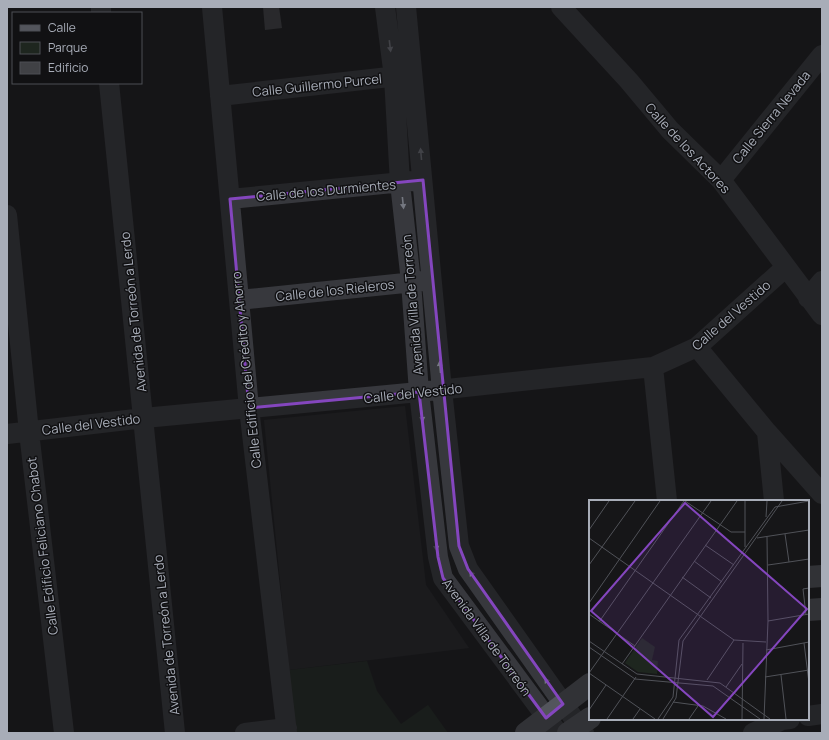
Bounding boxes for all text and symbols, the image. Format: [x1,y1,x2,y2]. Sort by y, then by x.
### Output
legend [12,12,142,84]
text: Calle [48,19,76,36]
text: Parque [48,39,87,56]
one-way arrow [387,40,393,52]
text: Edificio [48,59,88,76]
street label: Calle Sierra Nevada [728,67,814,167]
street label: Calle Guillermo Purcel [251,69,383,101]
street label: Calle de los Actores [641,99,735,197]
one-way arrow [417,148,424,160]
street label: Calle de los Durmientes [255,175,397,205]
one-way arrow [399,197,406,209]
street label: Avenida de Torreón a Lerdo [116,231,150,393]
street label: Avenida Villa de Torreón [397,234,427,376]
street label: Calle Edificio del Crédito y Ahorro [227,270,265,469]
street label: Calle de los Rieleros [275,275,395,305]
street label: Calle del Vestido [688,276,774,354]
one-way arrow [436,361,443,373]
street label: Calle del Vestido [363,379,463,407]
street label: Calle del Vestido [41,409,141,439]
one-way arrow [419,410,425,422]
street label: Calle Edificio Feliciano Chabot [22,456,62,636]
inset map [589,500,809,720]
one-way arrow [433,539,439,551]
street label: Avenida de Torreón a Lerdo [149,554,183,716]
one-way arrow [469,571,477,582]
street label: Avenida Villa de Torreón [438,575,536,699]
one-way arrow [544,677,552,688]

